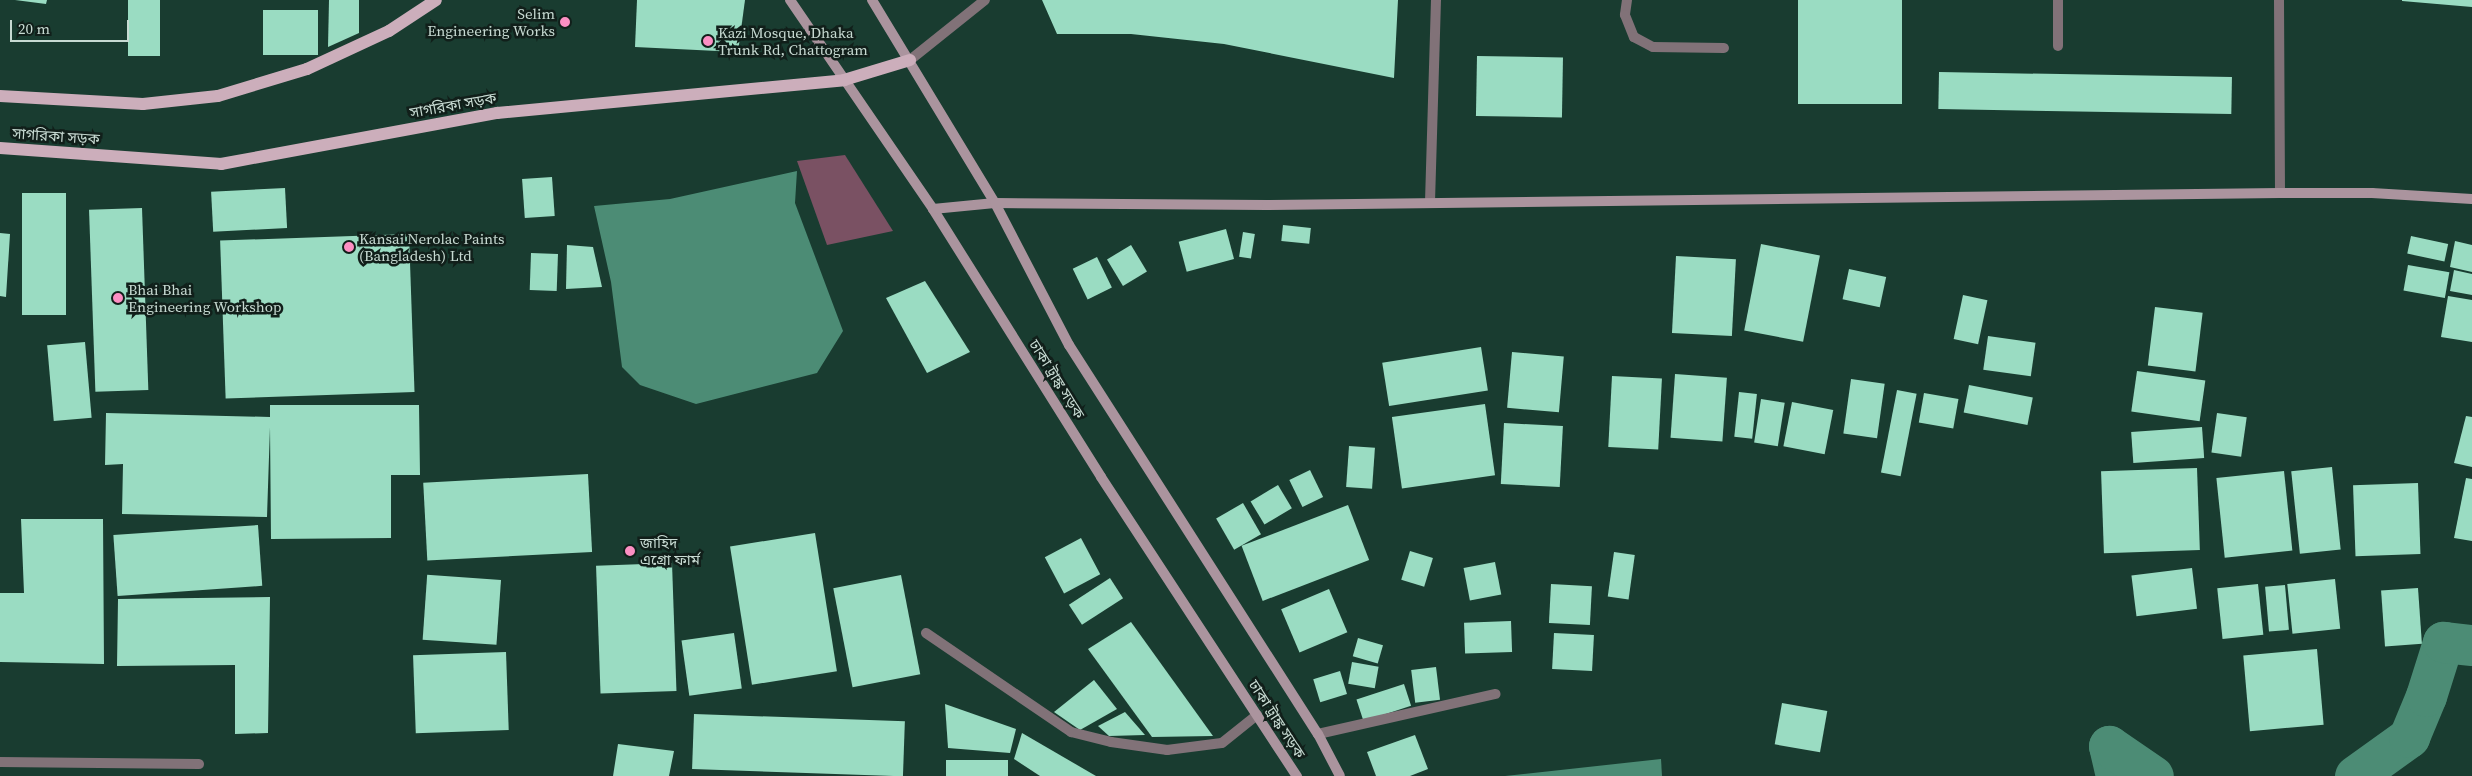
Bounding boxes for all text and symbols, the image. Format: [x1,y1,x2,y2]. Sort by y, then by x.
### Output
place label: Selim Engineering Works [427,4,555,39]
scale bar [12,10,131,42]
marker: Selim Engineering Works [559,16,571,28]
text: 20 m [18,18,50,39]
place label: Kazi Mosque, Dhaka Trunk Rd, Chattogram [718,23,868,58]
marker: Kazi Mosque, Dhaka Trunk Rd, Chattogram [702,35,714,47]
street label: সাগরিকা সড়ক [408,89,498,121]
street label: সাগরিকা সড়ক [12,124,100,148]
place label: Kansai Nerolac Paints (Bangladesh) Ltd [359,229,504,264]
marker: Kansai Nerolac Paints (Bangladesh) Ltd [343,241,355,253]
place label: Bhai Bhai Engineering Workshop [128,280,282,315]
marker: Bhai Bhai Engineering Workshop [112,292,124,304]
street label: ঢাকা ট্রাঙ্ক সড়ক [1026,336,1088,422]
place label: জাহিদ এগ্রো ফার্ম [640,533,700,568]
marker: জাহিদ এগ্রো ফার্ম [624,545,636,557]
street label: ঢাকা ট্রাঙ্ক সড়ক [1245,676,1309,762]

